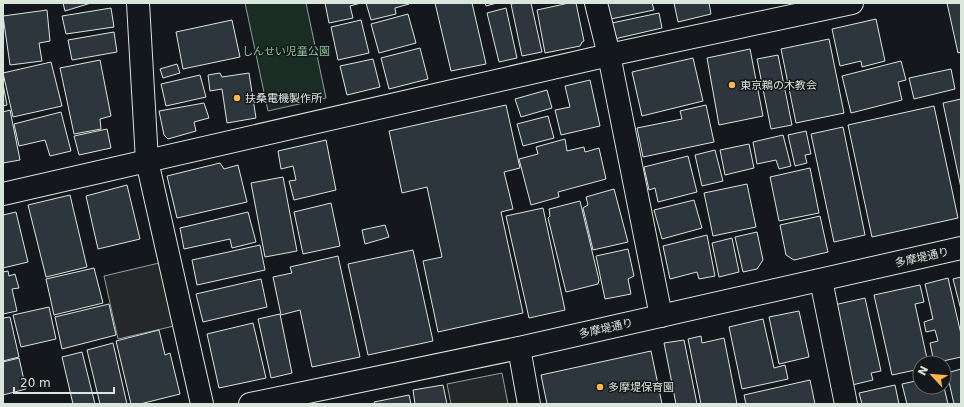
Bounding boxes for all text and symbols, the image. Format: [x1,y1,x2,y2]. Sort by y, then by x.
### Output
park label: しんせい児童公園 [242,45,330,58]
place label: 東京鵜の木教会 [740,79,817,92]
marker: 東京鵜の木教会 [727,80,737,90]
place label: 扶桑電機製作所 [245,92,323,105]
marker: 扶桑電機製作所 [232,93,242,103]
street label: 多摩堤通り [894,245,950,270]
street label: 多摩堤通り [578,316,634,341]
north arrow [912,355,952,395]
text: N [916,364,931,378]
scale bar [14,369,114,395]
text: 20 m [20,376,51,390]
place label: 多摩堤保育園 [608,381,674,394]
marker: 多摩堤保育園 [595,382,605,392]

